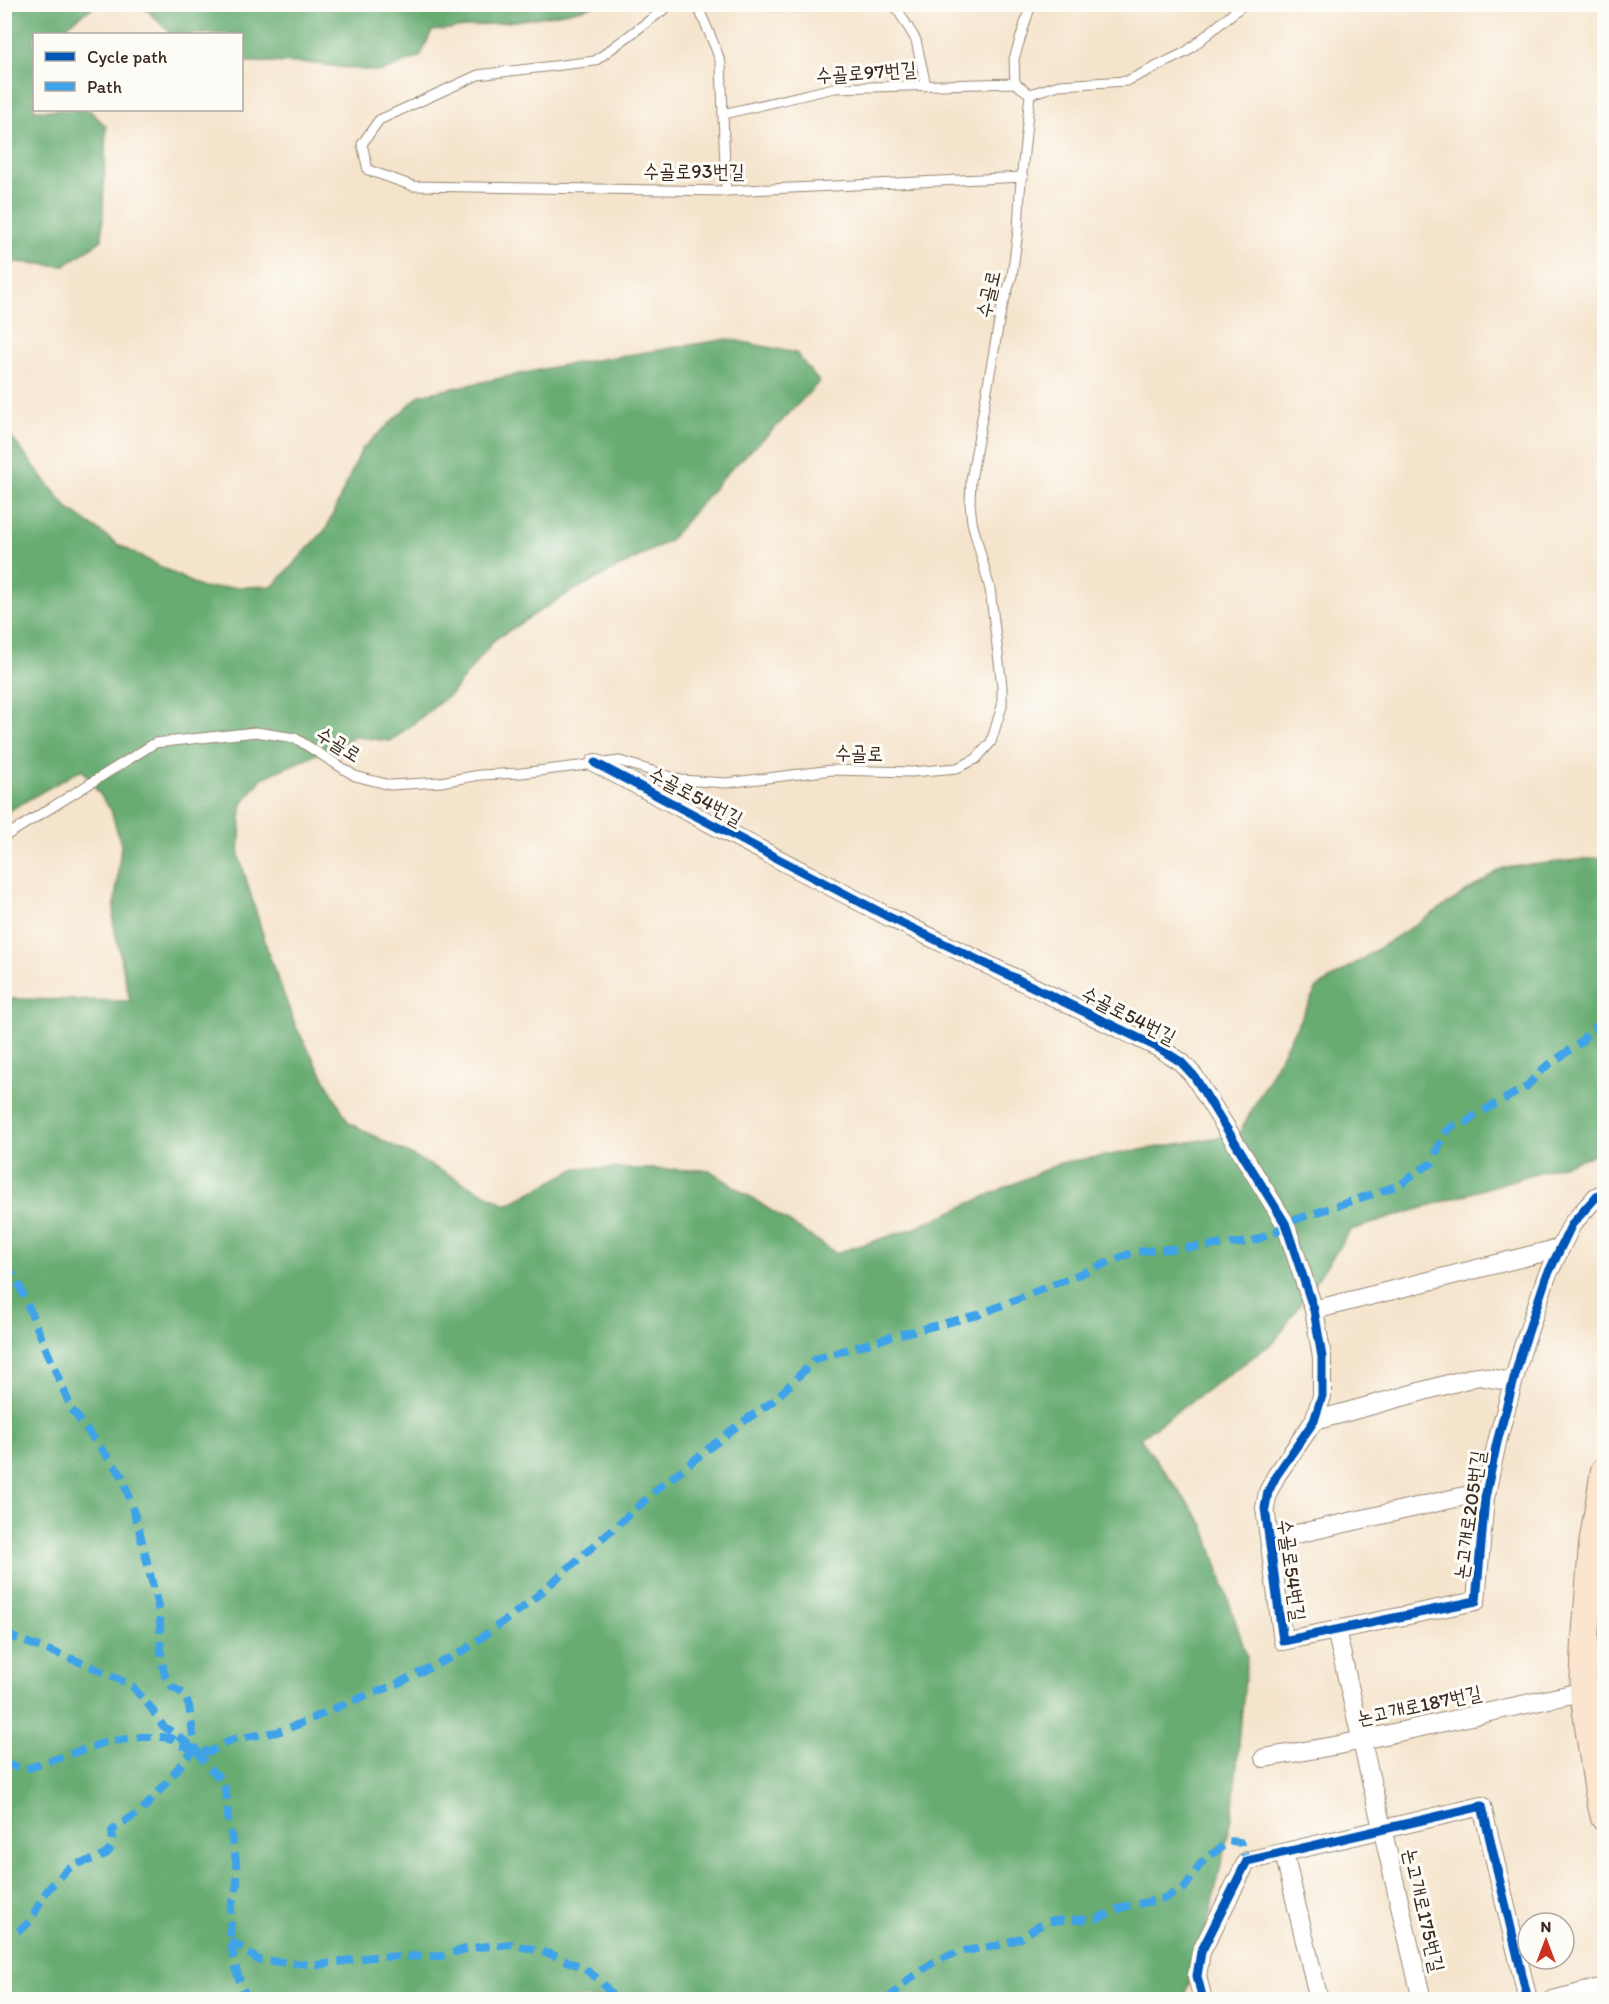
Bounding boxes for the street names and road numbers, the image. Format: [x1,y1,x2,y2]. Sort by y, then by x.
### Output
street label: 수골로97번길 [815,57,917,87]
street label: 수골로93번길 [643,159,745,183]
street label: 수골로 [971,268,1005,320]
street label: 수골로 [312,721,366,767]
street label: 수골로 [835,741,883,765]
street label: 수골로54번길 [645,761,747,831]
street label: 수골로54번길 [1078,981,1180,1049]
street label: 논고개로205번길 [1448,1449,1490,1581]
street label: 수골로54번길 [1273,1517,1311,1623]
street label: 논고개로187번길 [1355,1680,1483,1730]
street label: 논고개로175번길 [1398,1846,1450,1974]

